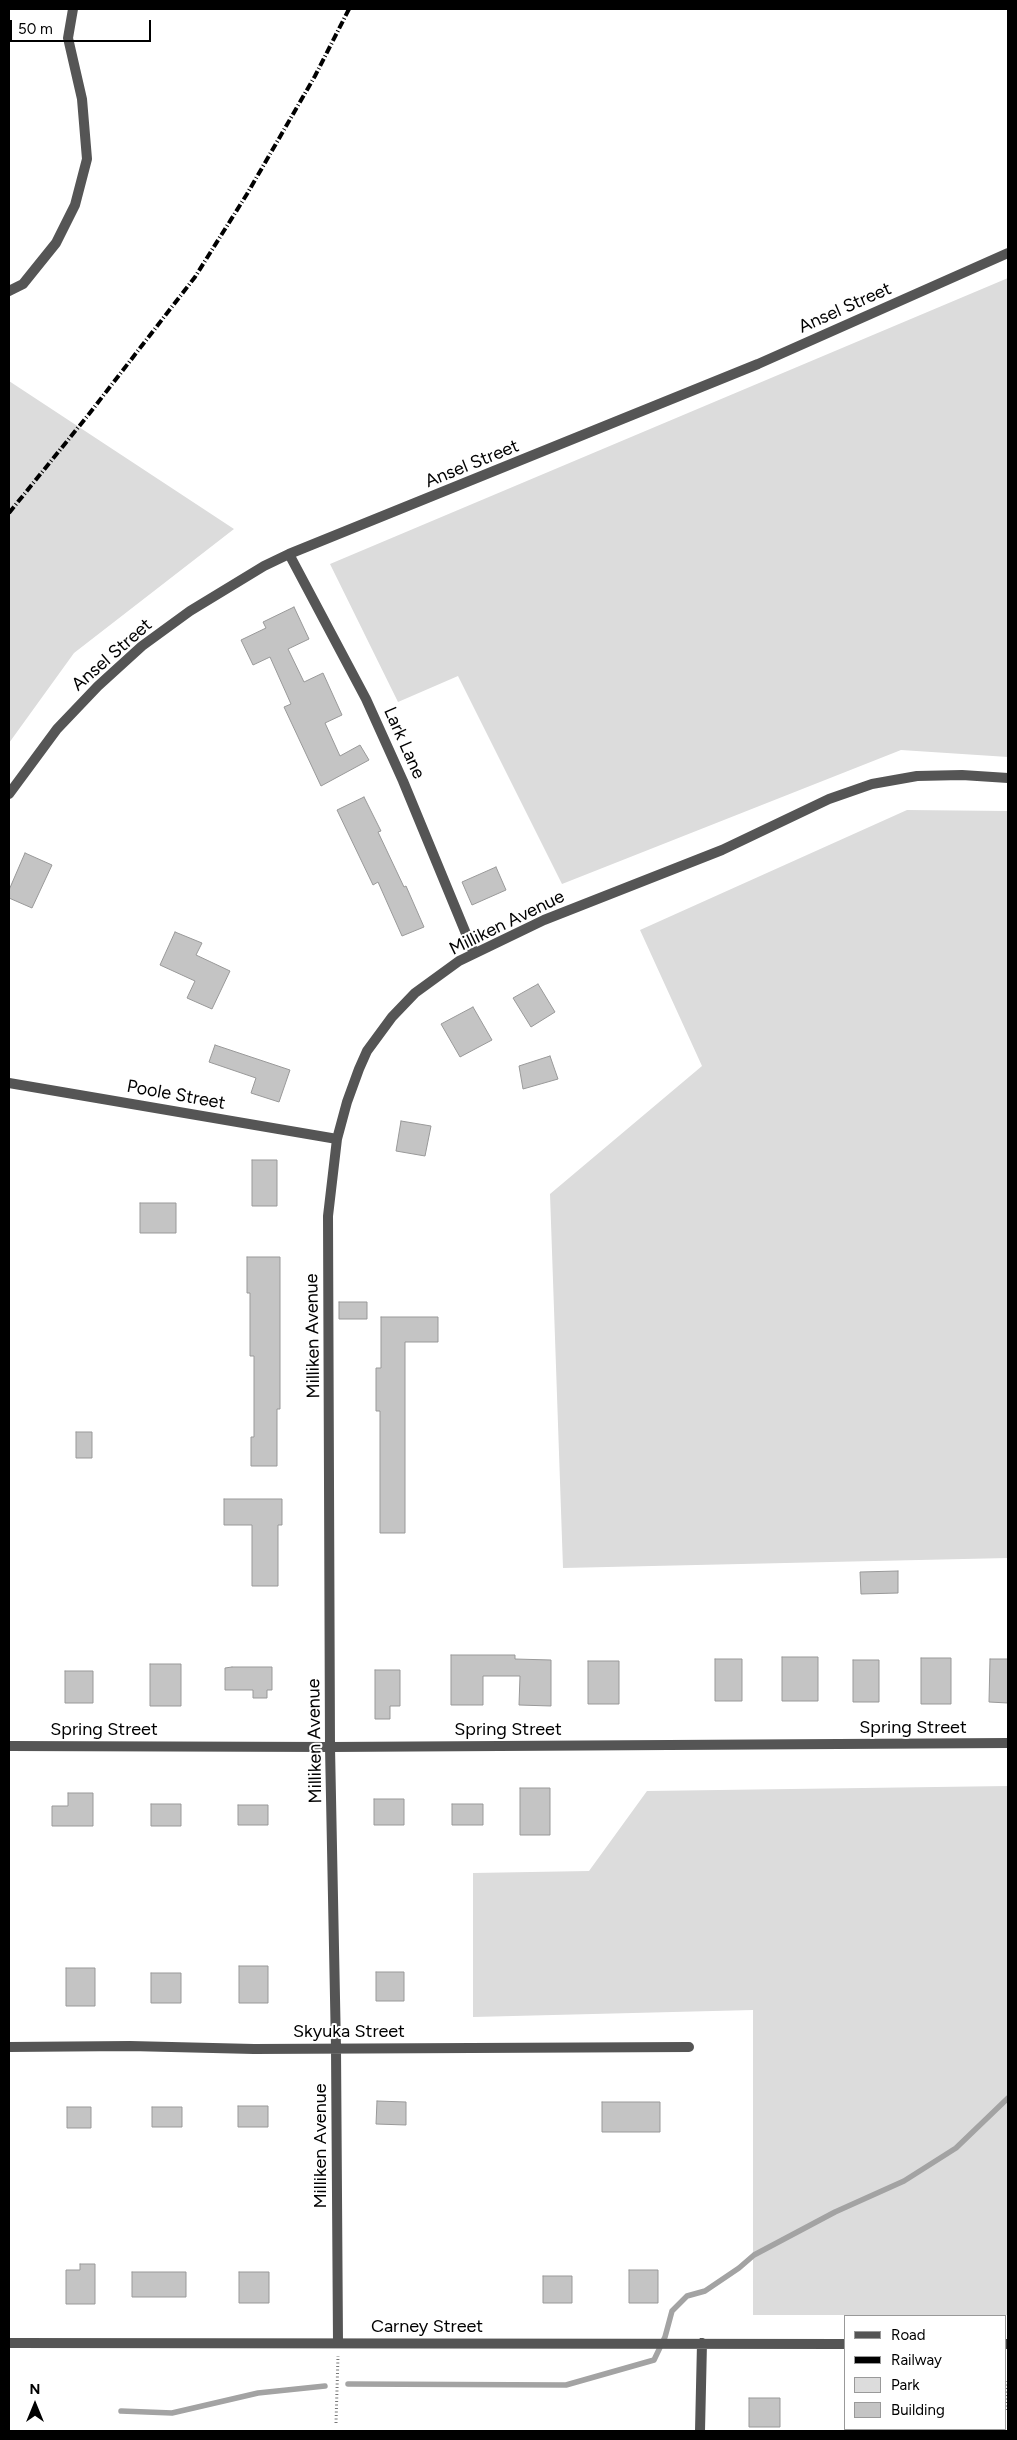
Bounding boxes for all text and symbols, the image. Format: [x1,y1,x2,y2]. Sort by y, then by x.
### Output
scale bar [12,10,154,42]
text: 50 m [18,20,53,38]
street label: Ansel Street [795,278,895,338]
street label: Ansel Street [422,435,522,493]
street label: Ansel Street [67,614,157,696]
street label: Lark Lane [379,704,429,782]
street label: Milliken Avenue [446,886,568,960]
street label: Poole Street [125,1076,227,1114]
street label: Milliken Avenue [301,1273,325,1399]
street label: Milliken Avenue [303,1678,327,1804]
street label: Spring Street [859,1717,967,1739]
street label: Spring Street [50,1719,158,1741]
street label: Spring Street [454,1719,562,1741]
street label: Skyuka Street [293,2021,405,2043]
street label: Milliken Avenue [310,2083,332,2209]
legend [844,2315,1007,2430]
street label: Carney Street [371,2316,483,2338]
text: Road [891,2326,926,2344]
text: Railway [891,2351,942,2369]
text: Park [891,2376,920,2394]
north arrow [10,2380,60,2430]
text: N [30,2381,40,2398]
text: Building [891,2401,945,2419]

